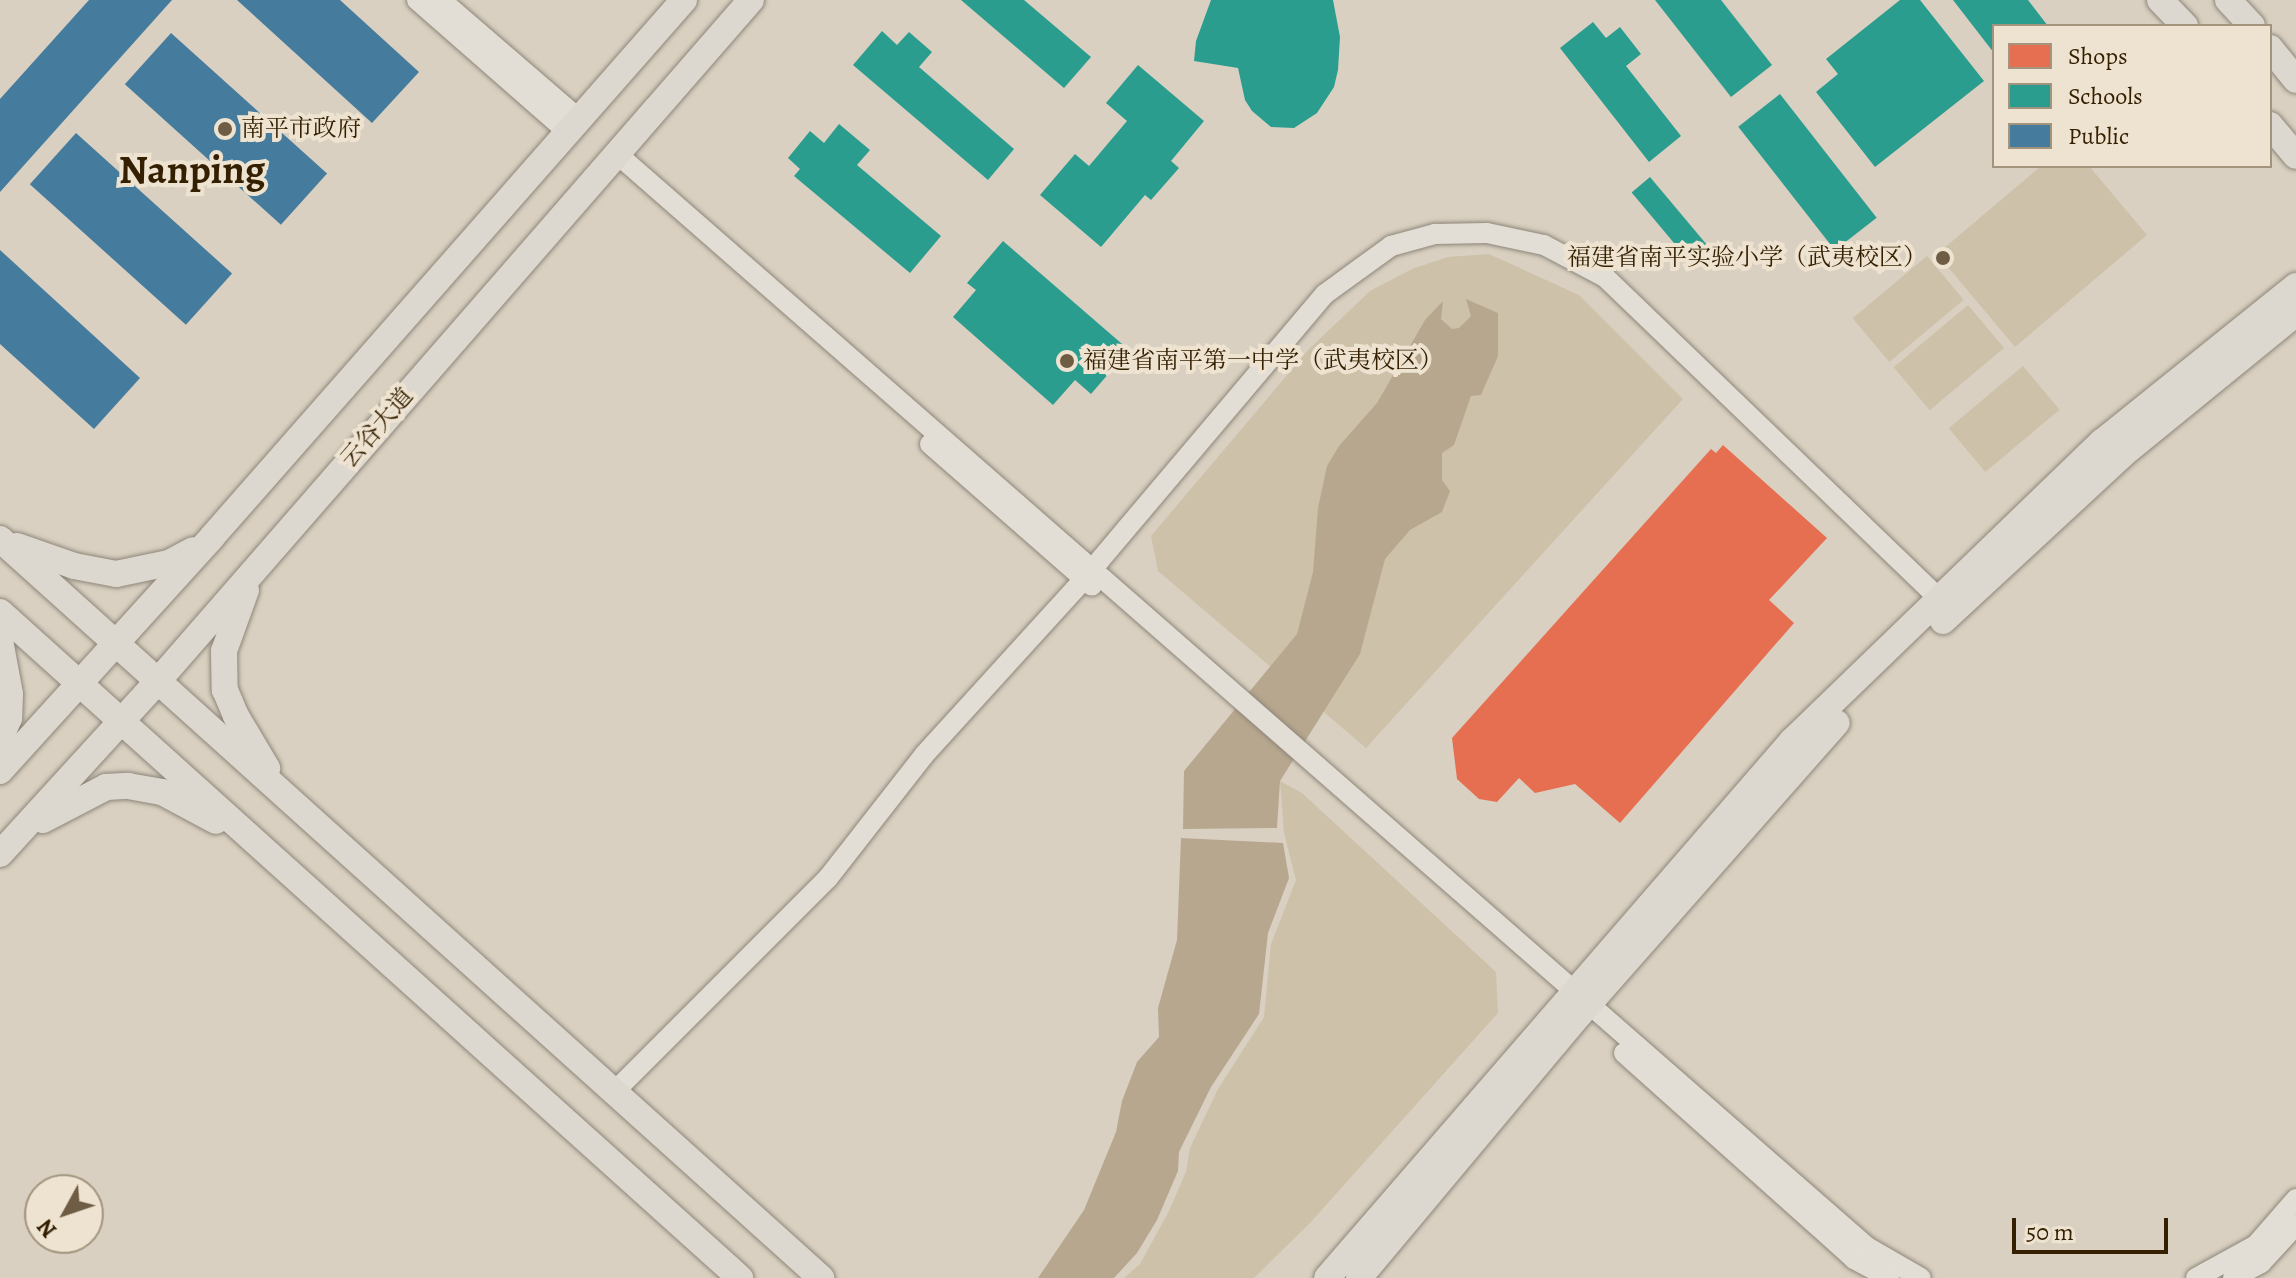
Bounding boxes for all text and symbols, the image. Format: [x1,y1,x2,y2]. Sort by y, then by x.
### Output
legend [1992,24,2272,168]
text: Shops [2068,40,2128,72]
text: Schools [2068,80,2143,112]
place label: 南平市政府 [241,115,361,143]
marker: 南平市政府 [216,120,234,138]
text: Public [2068,120,2129,152]
district label: Nanping [119,146,265,194]
place label: 福建省南平实验小学（武夷校区） [1567,244,1927,272]
marker: 福建省南平实验小学（武夷校区） [1934,249,1952,267]
place label: 福建省南平第一中学（武夷校区） [1083,347,1443,375]
marker: 福建省南平第一中学（武夷校区） [1058,352,1076,370]
street label: 云谷大道 [335,382,419,474]
north arrow [24,1174,104,1254]
scale bar [2016,1202,2172,1252]
text: N [31,1212,64,1244]
text: 50 m [2026,1216,2074,1248]

